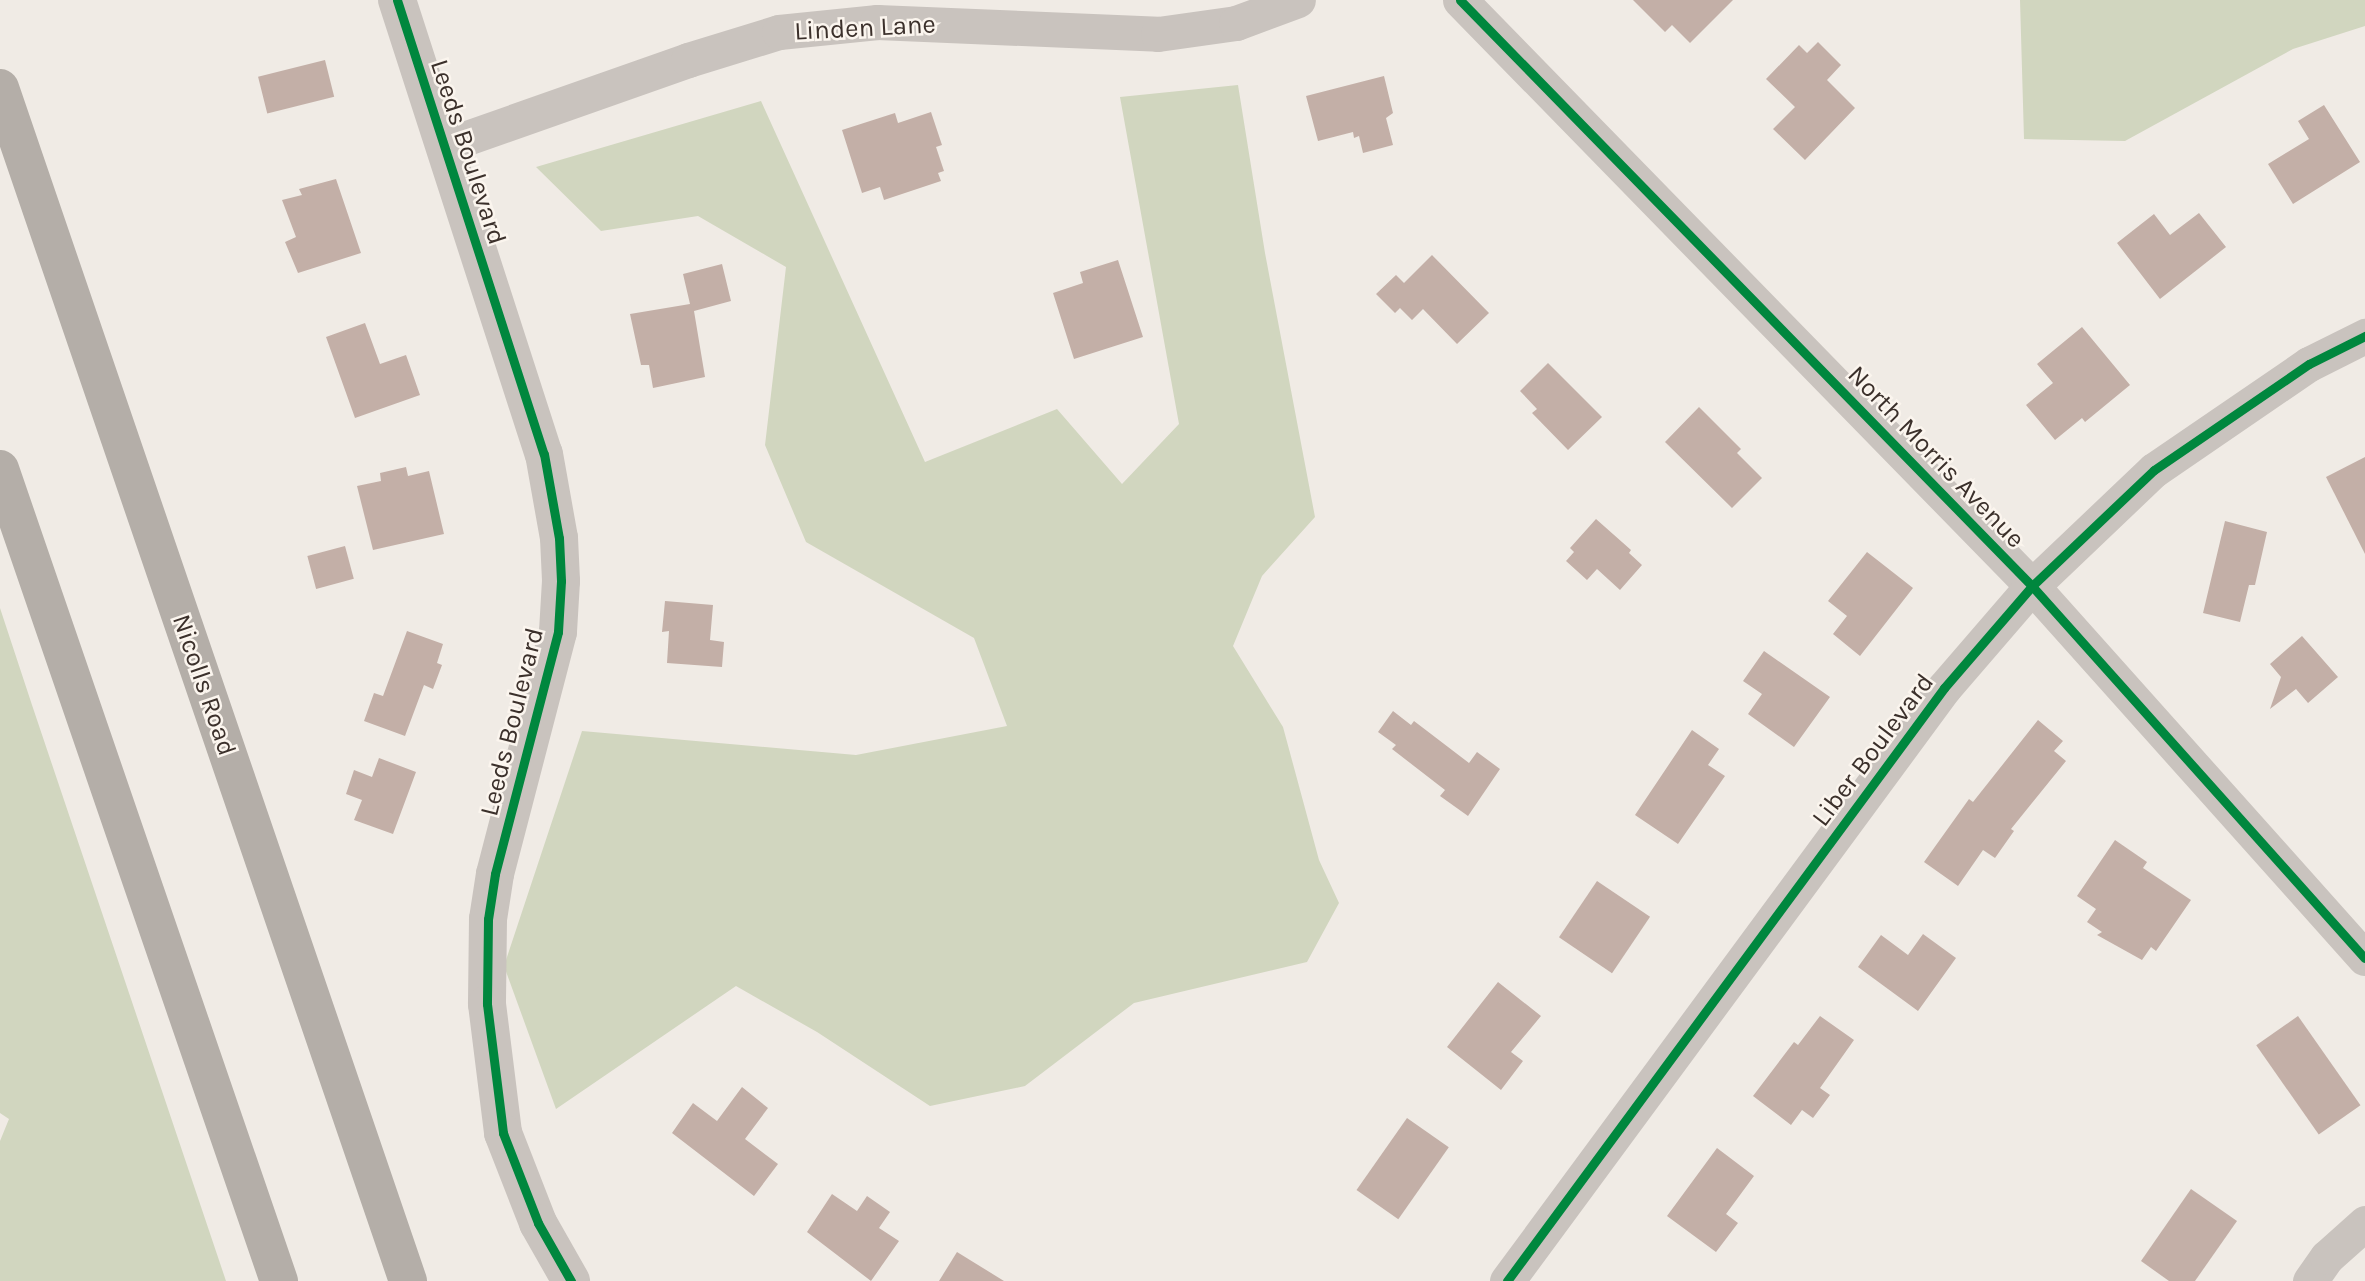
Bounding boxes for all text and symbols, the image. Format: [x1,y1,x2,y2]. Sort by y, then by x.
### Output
street label: Linden Lane [793,9,937,47]
street label: Leeds Boulevard [423,55,513,249]
street label: North Morris Avenue [1841,359,2031,555]
street label: Nicolls Road [165,610,243,760]
street label: Leeds Boulevard [474,625,550,819]
street label: Liber Boulevard [1805,667,1941,833]

